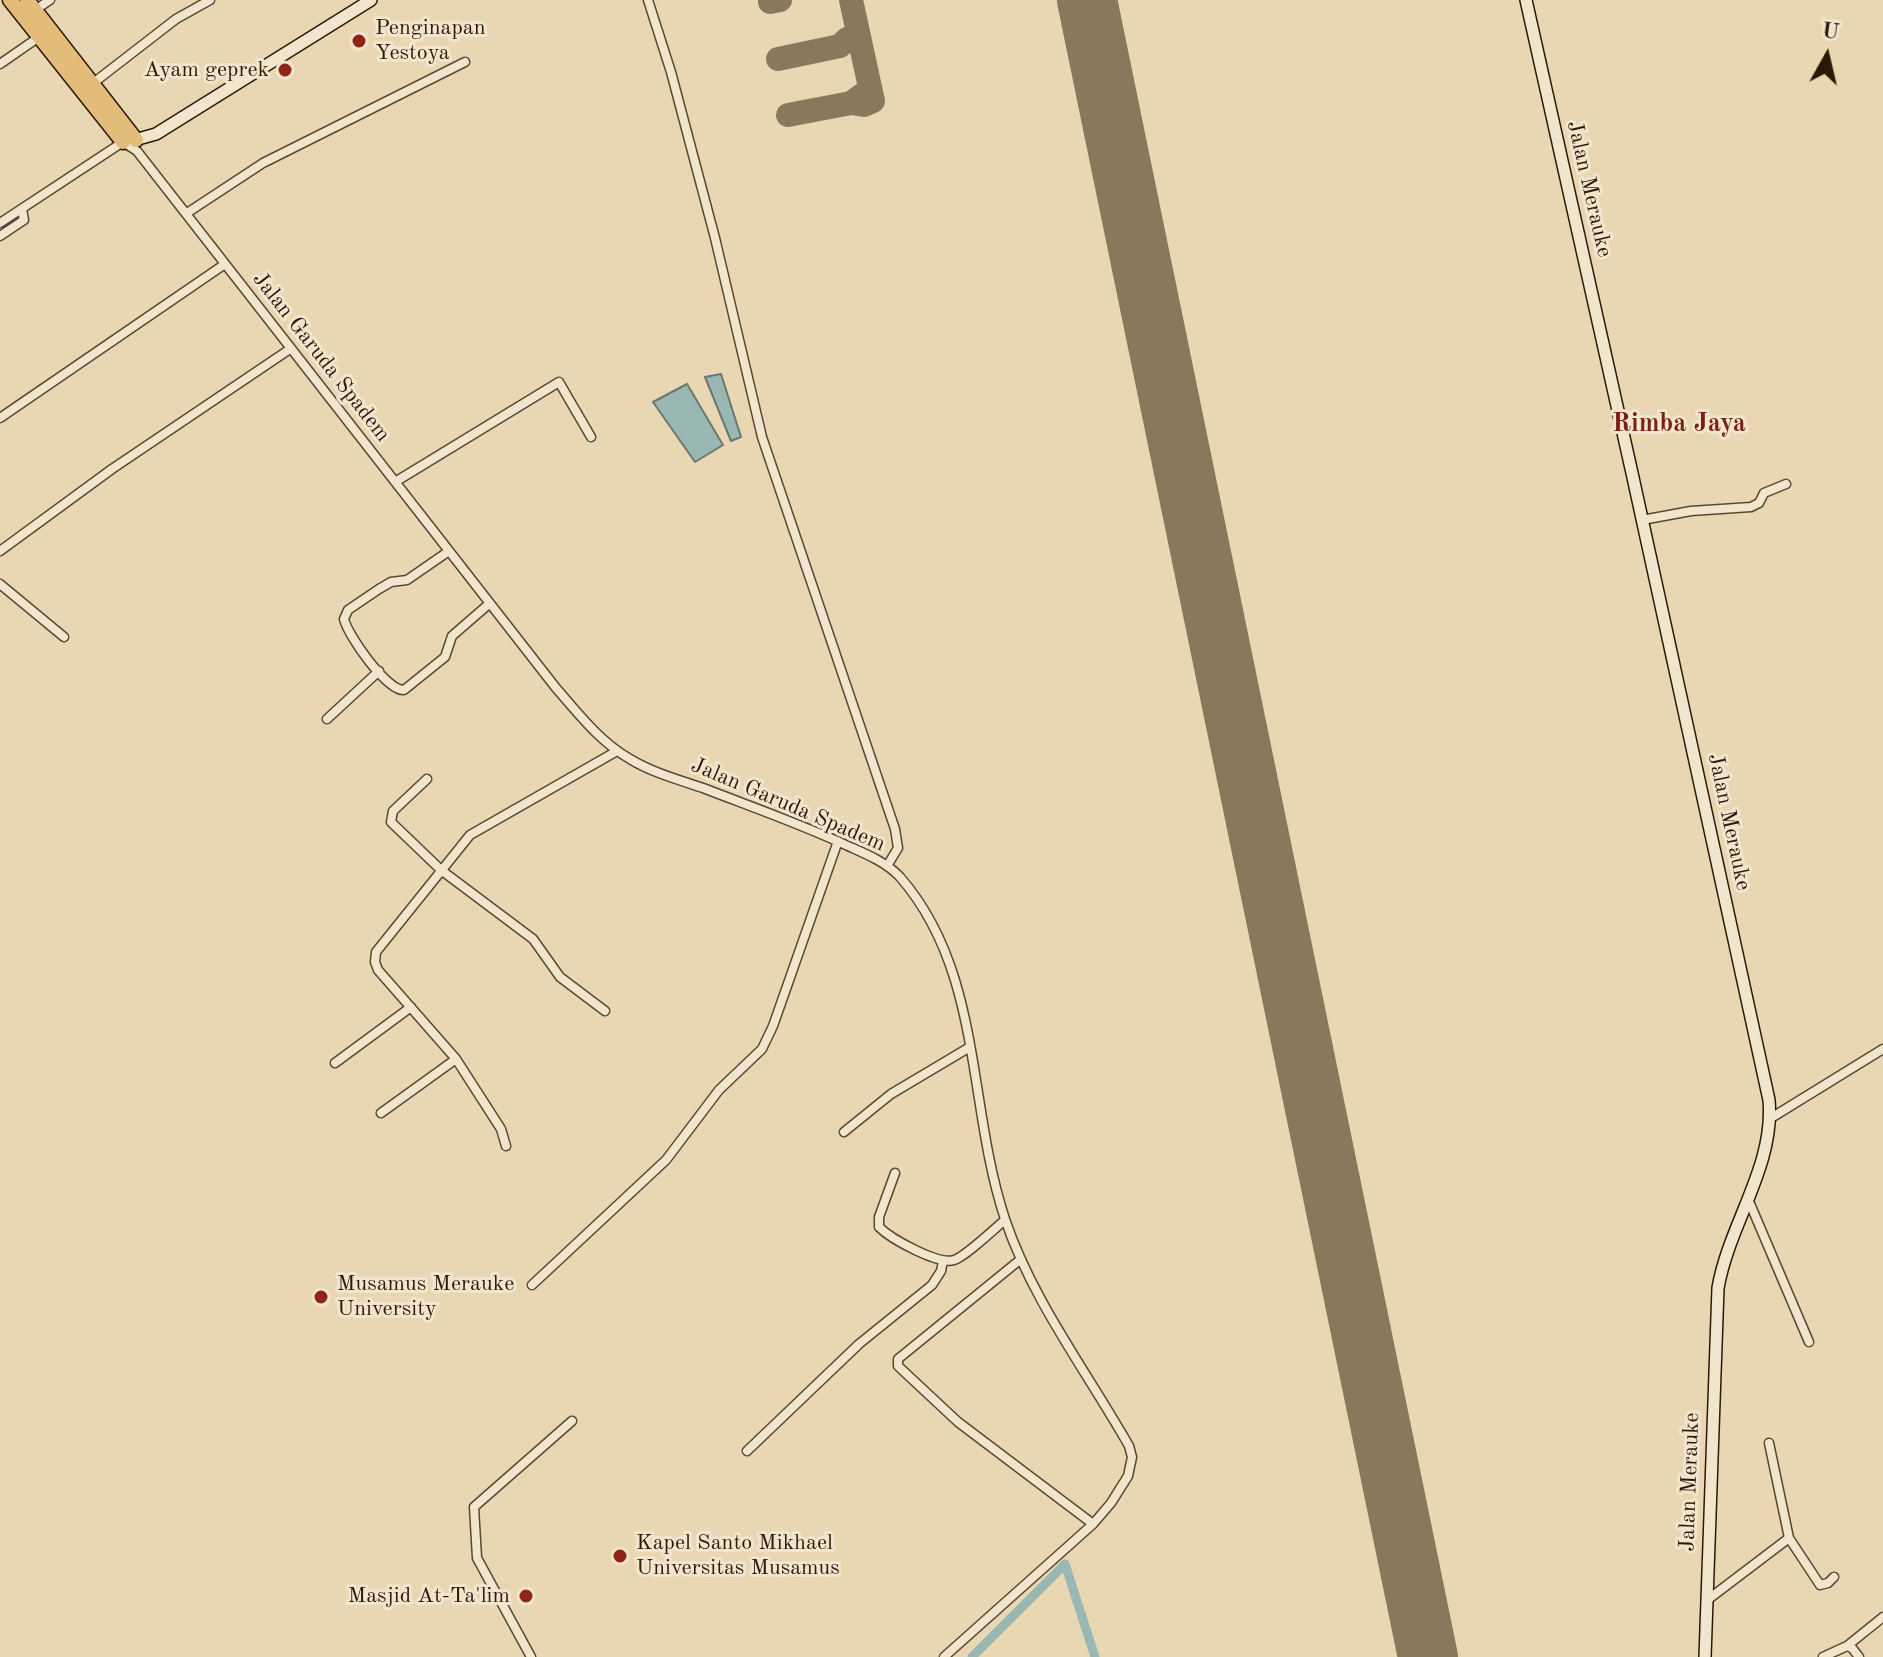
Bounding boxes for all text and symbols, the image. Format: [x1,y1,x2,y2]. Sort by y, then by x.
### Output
place label: Penginapan Yestoya [375,15,486,66]
north arrow [1787,16,1867,96]
text: U [1820,20,1841,44]
marker: Penginapan Yestoya [350,32,368,50]
place label: Ayam geprek [144,57,269,83]
marker: Ayam geprek [276,61,294,79]
street label: Jalan Merauke [1560,118,1618,260]
street label: Jalan Garuda Spadem [246,267,396,447]
district label: Rimba Jaya [1612,408,1746,440]
street label: Jalan Merauke [1702,751,1756,893]
street label: Jalan Garuda Spadem [687,752,889,858]
place label: Musamus Merauke University [337,1271,514,1322]
marker: Musamus Merauke University [312,1288,330,1306]
street label: Jalan Merauke [1674,1412,1706,1552]
place label: Kapel Santo Mikhael Universitas Musamus [636,1530,840,1582]
marker: Kapel Santo Mikhael Universitas Musamus [611,1547,629,1565]
place label: Masjid At-Ta'lim [348,1583,510,1609]
marker: Masjid At-Ta'lim [517,1587,535,1605]

